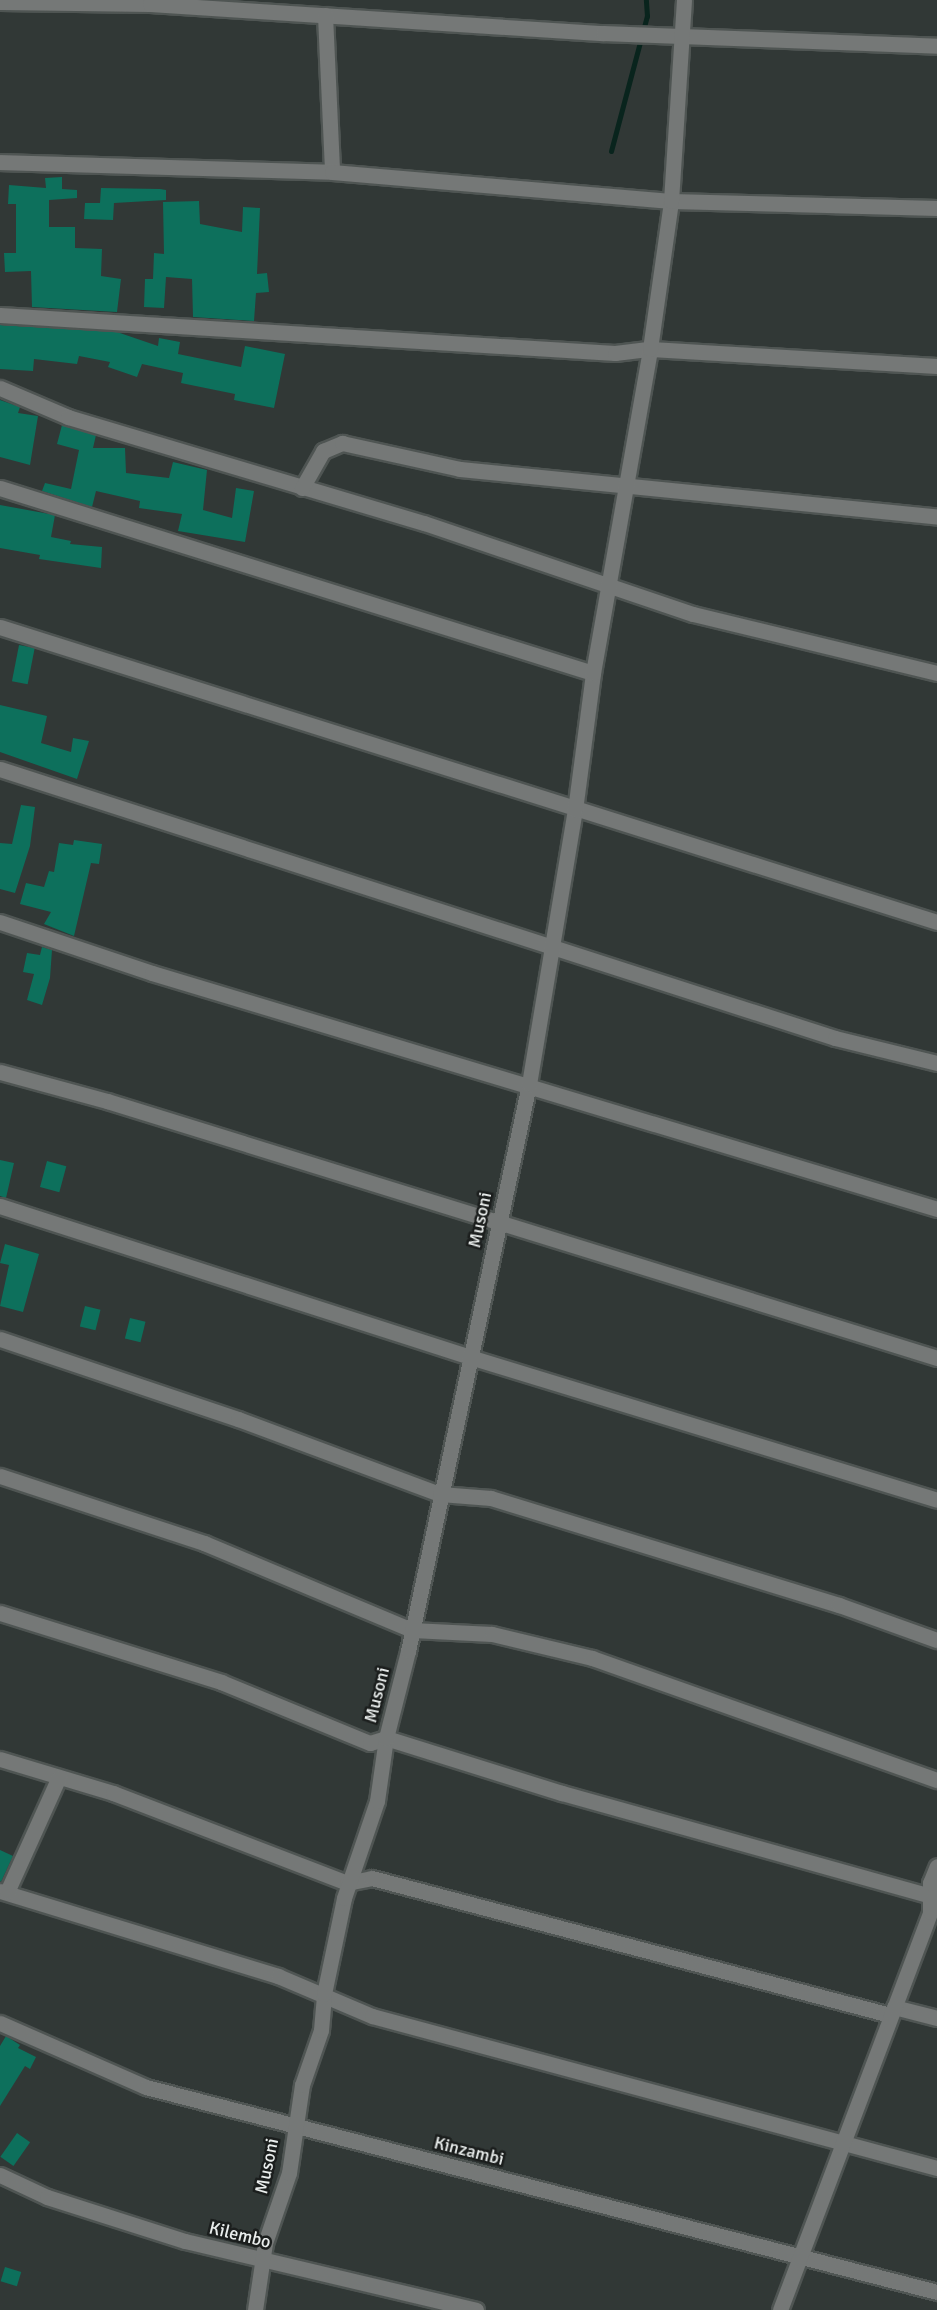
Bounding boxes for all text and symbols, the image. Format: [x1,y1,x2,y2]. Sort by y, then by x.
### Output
street label: Musoni [464,1190,496,1250]
street label: Musoni [360,1665,394,1725]
street label: Kinzambi [432,2132,506,2170]
street label: Musoni [251,2136,283,2196]
street label: Kilembo [207,2217,273,2253]

